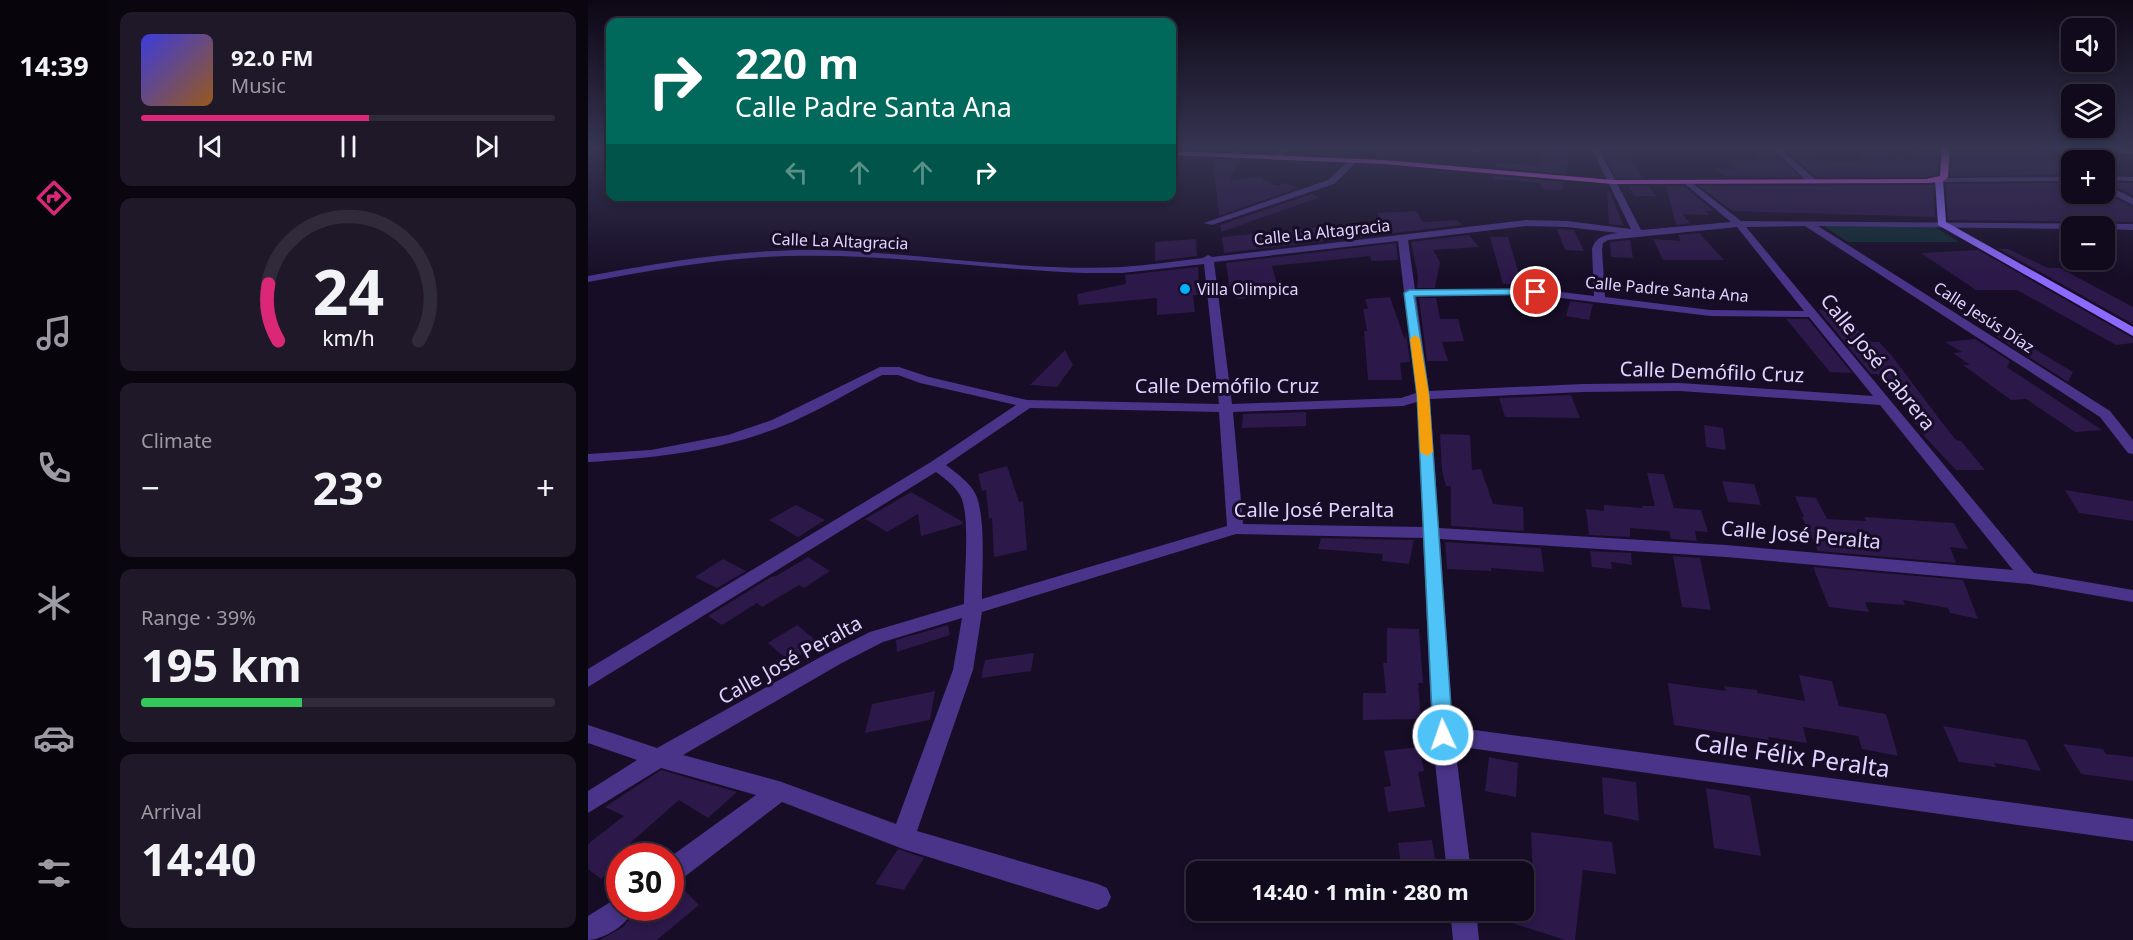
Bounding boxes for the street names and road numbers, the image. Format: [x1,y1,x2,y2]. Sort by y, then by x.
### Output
street label: Calle La Altagracia [1253,214,1391,250]
street label: Calle La Altagracia [771,228,909,254]
street label: Calle Padre Santa Ana [1584,271,1750,307]
street label: Calle Jesús Díaz [1930,276,2038,358]
street label: Calle José Cabrera [1815,288,1942,436]
street label: Calle Demófilo Cruz [1619,355,1805,388]
street label: Calle Demófilo Cruz [1135,372,1319,399]
street label: Calle José Peralta [1234,496,1394,523]
street label: Calle José Peralta [1720,514,1882,555]
street label: Calle José Peralta [713,609,866,710]
street label: Calle Félix Peralta [1692,724,1892,785]

